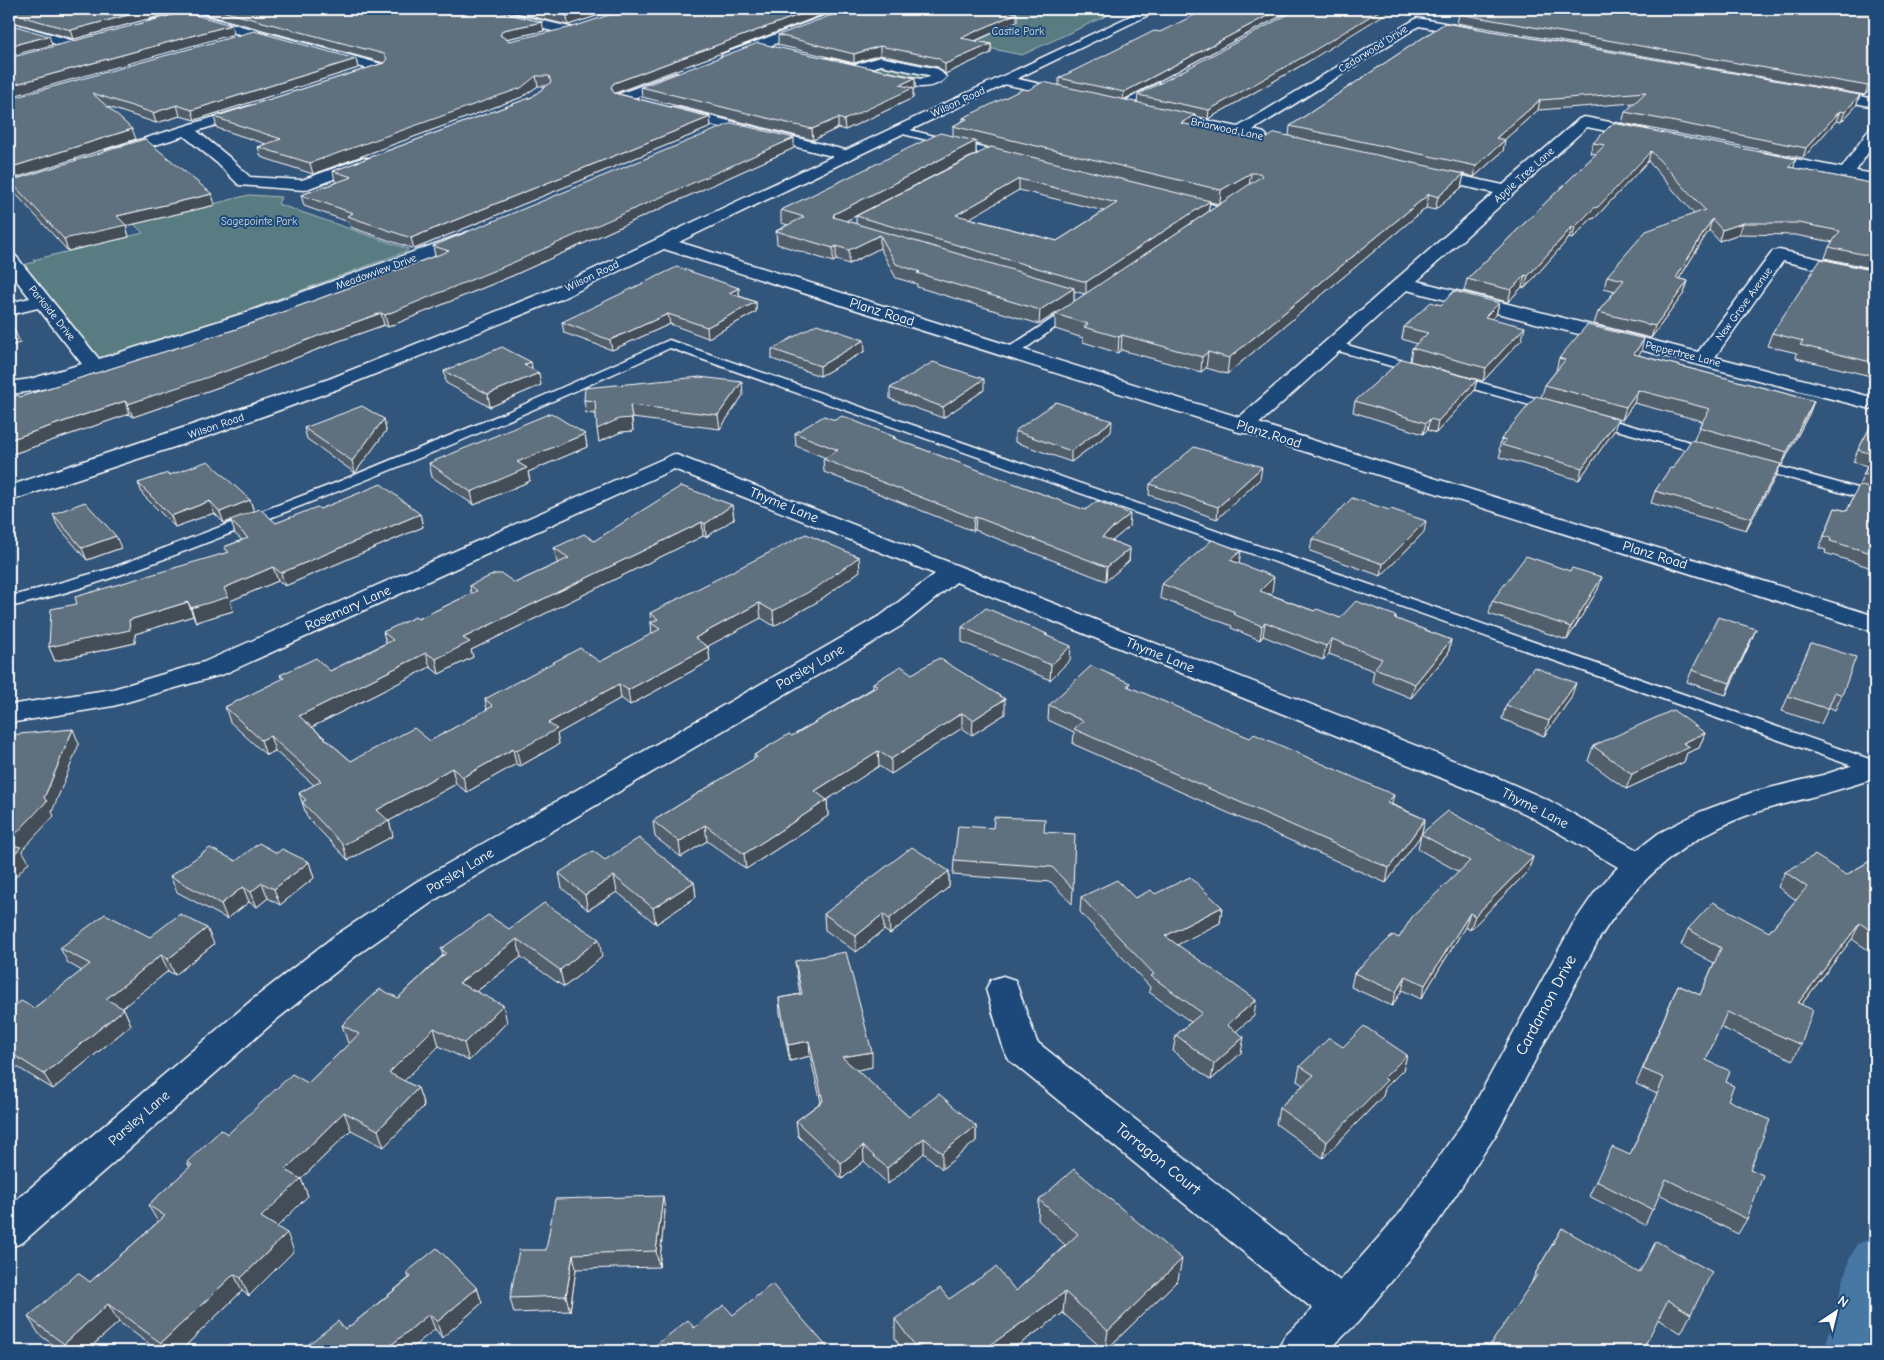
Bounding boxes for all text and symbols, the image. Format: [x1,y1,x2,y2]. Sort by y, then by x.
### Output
street label: Cedarwood Drive [1336,22,1410,76]
park label: Castle Park [992,25,1045,38]
street label: Wilson Road [929,84,987,120]
street label: Briarwood Lane [1190,115,1265,143]
street label: Apple Tree Lane [1491,144,1557,206]
park label: Sagepointe Park [221,215,298,228]
street label: Meadowview Drive [334,251,419,293]
street label: Wilson Road [563,257,621,295]
street label: New Grove Avenue [1713,264,1775,343]
street label: Parkside Drive [26,283,78,343]
street label: Planz Road [848,294,916,330]
street label: Peppertree Lane [1644,338,1723,370]
street label: Wilson Road [186,410,246,442]
street label: Planz Road [1235,416,1303,452]
street label: Thyme Lane [747,483,821,527]
street label: Planz Road [1621,537,1689,573]
street label: Rosemary Lane [302,581,394,635]
street label: Thyme Lane [1123,633,1197,677]
street label: Parsley Lane [773,641,847,693]
street label: Thyme Lane [1499,784,1571,832]
street label: Parsley Lane [423,844,497,898]
street label: Cardamon Drive [1512,952,1580,1058]
street label: Parsley Lane [105,1087,173,1149]
street label: Tarragon Court [1112,1119,1205,1199]
north arrow [1812,1288,1862,1338]
text: N [1835,1292,1852,1311]

